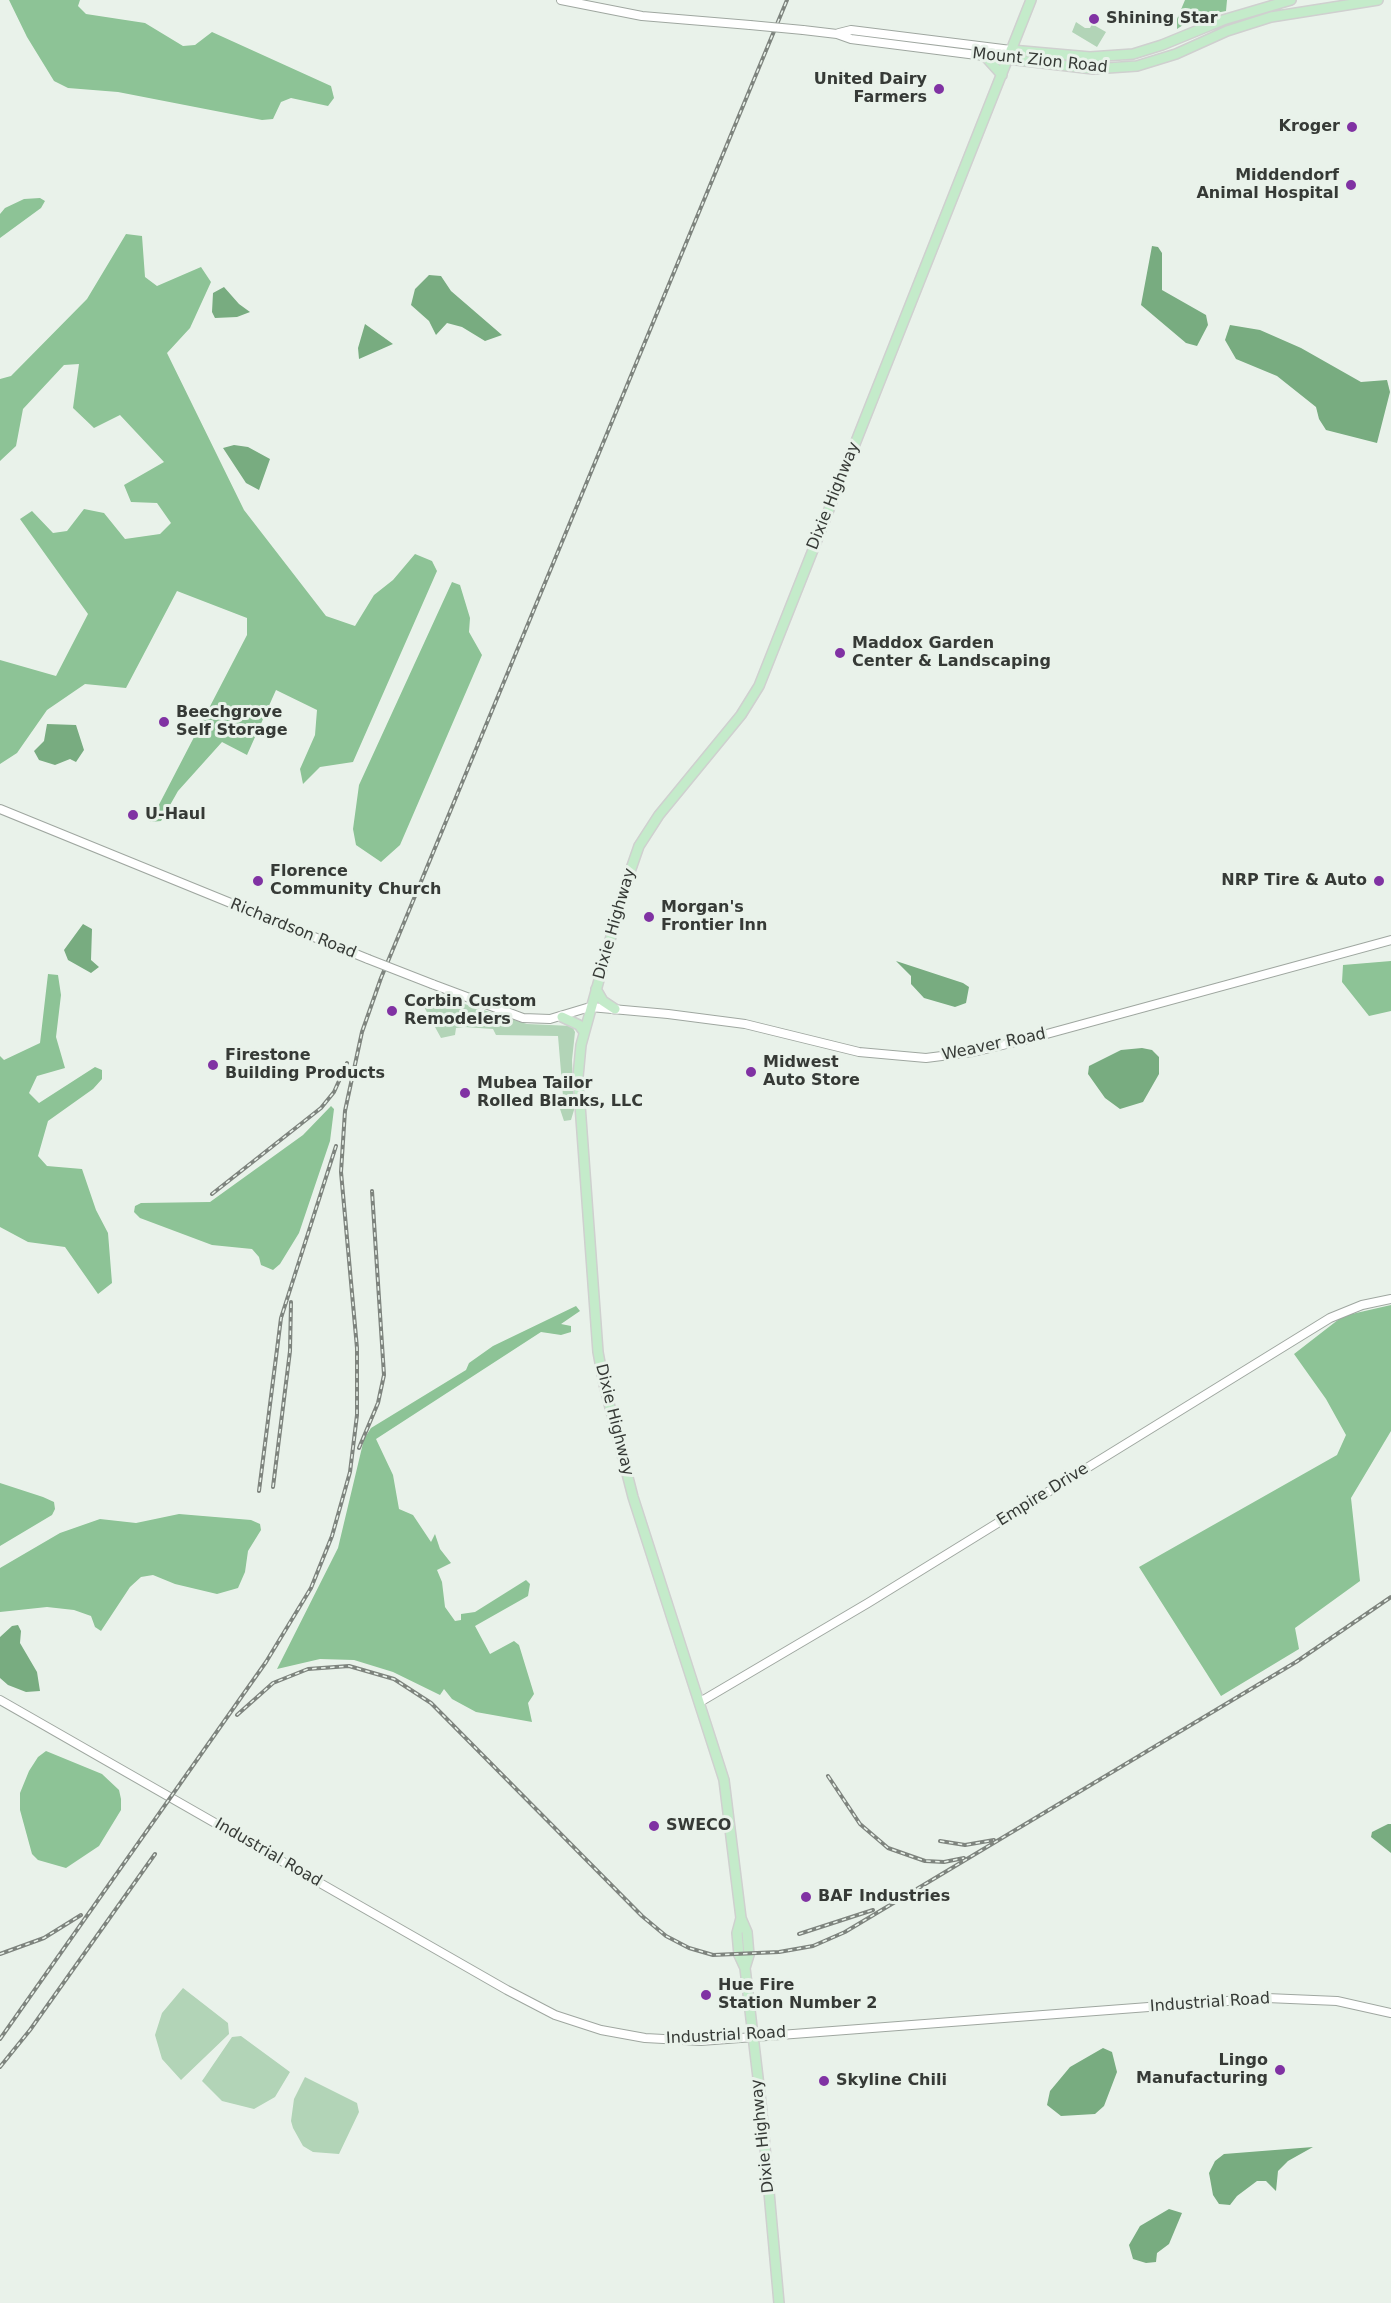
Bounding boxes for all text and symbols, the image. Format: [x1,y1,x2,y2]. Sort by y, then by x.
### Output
place label: Shining Star [1106,9,1218,29]
marker: Shining Star [1087,12,1101,26]
street label: Mount Zion Road [971,44,1109,78]
place label: United Dairy Farmers [814,70,927,108]
marker: United Dairy Farmers [932,82,946,96]
place label: Kroger [1279,117,1340,137]
marker: Kroger [1345,120,1359,134]
place label: Middendorf Animal Hospital [1196,166,1339,204]
marker: Middendorf Animal Hospital [1344,178,1358,192]
street label: Dixie Highway [804,439,864,553]
place label: Maddox Garden Center & Landscaping [852,634,1051,672]
marker: Maddox Garden Center & Landscaping [833,646,847,660]
place label: Beechgrove Self Storage [176,703,288,741]
marker: Beechgrove Self Storage [157,715,171,729]
place label: U-Haul [145,805,206,825]
marker: U-Haul [126,808,140,822]
place label: Florence Community Church [270,862,441,900]
street label: Dixie Highway [590,866,640,982]
place label: NRP Tire & Auto [1221,871,1367,891]
marker: Florence Community Church [251,874,265,888]
marker: NRP Tire & Auto [1372,874,1386,888]
street label: Richardson Road [227,895,359,963]
place label: Morgan's Frontier Inn [661,898,767,936]
marker: Morgan's Frontier Inn [642,910,656,924]
place label: Corbin Custom Remodelers [404,992,536,1030]
marker: Corbin Custom Remodelers [385,1004,399,1018]
street label: Weaver Road [940,1025,1048,1065]
place label: Firestone Building Products [225,1046,385,1084]
place label: Midwest Auto Store [763,1053,860,1091]
marker: Firestone Building Products [206,1058,220,1072]
marker: Midwest Auto Store [744,1065,758,1079]
place label: Mubea Tailor Rolled Blanks, LLC [477,1074,643,1112]
marker: Mubea Tailor Rolled Blanks, LLC [458,1086,472,1100]
street label: Dixie Highway [591,1362,637,1478]
street label: Empire Drive [994,1459,1092,1531]
street label: Industrial Road [211,1815,325,1891]
place label: SWECO [666,1816,731,1836]
marker: SWECO [647,1819,661,1833]
place label: BAF Industries [818,1887,950,1907]
marker: BAF Industries [799,1890,813,1904]
place label: Hue Fire Station Number 2 [718,1976,877,2014]
marker: Hue Fire Station Number 2 [699,1988,713,2002]
street label: Industrial Road [1149,1989,1271,2017]
street label: Industrial Road [665,2023,787,2049]
place label: Lingo Manufacturing [1136,2051,1268,2089]
marker: Lingo Manufacturing [1273,2063,1287,2077]
place label: Skyline Chili [836,2071,947,2091]
marker: Skyline Chili [817,2074,831,2088]
street label: Dixie Highway [747,2078,779,2194]

